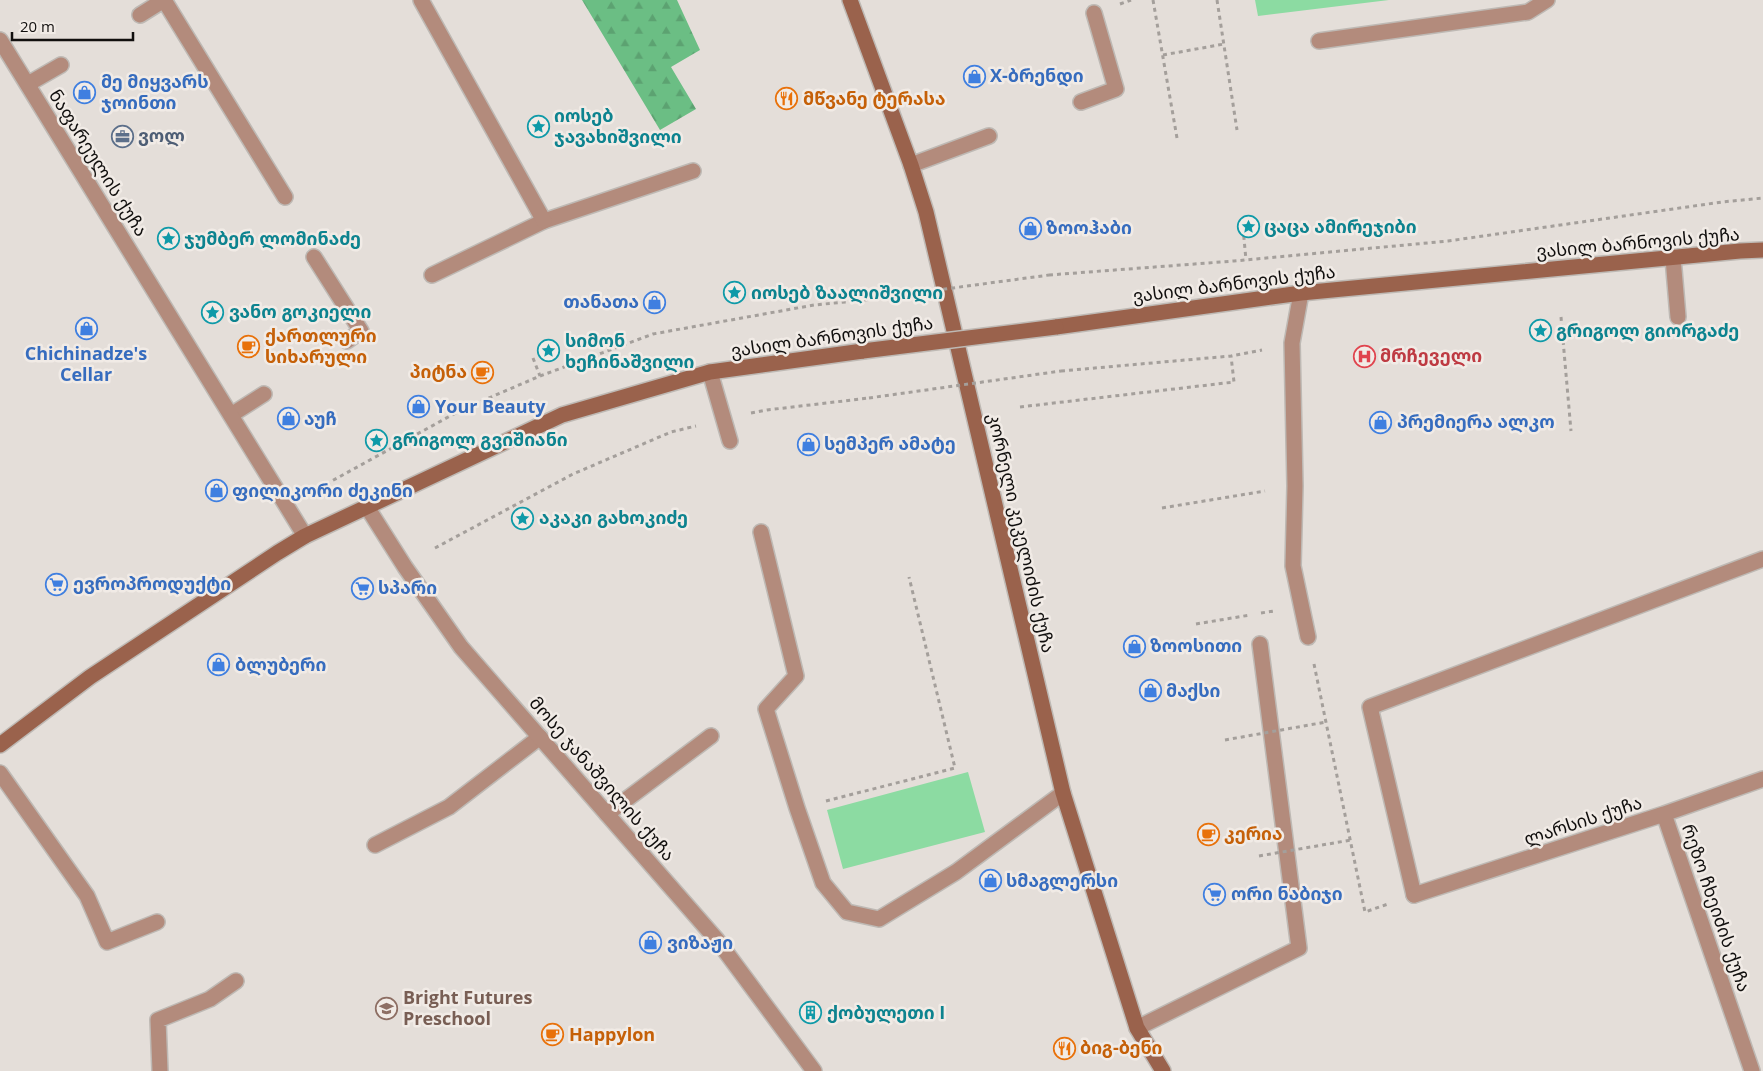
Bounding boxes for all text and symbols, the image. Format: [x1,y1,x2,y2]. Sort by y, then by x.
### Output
scale bar [12,10,134,42]
text: 20 m [20,16,55,36]
place label: X-ბრენდი [990,63,1084,87]
shop icon: X-ბრენდი [962,64,986,88]
place label: მე მიყვარს ჯოინთი [101,69,209,114]
shop icon: მე მიყვარს ჯოინთი [73,80,97,104]
street label: ნაფარეულის ქუჩა [44,84,154,240]
place label: მწვანე ტერასა [803,86,945,110]
restaurant icon: მწვანე ტერასა [775,87,799,111]
place label: იოსებ ჯავახიშვილი [554,103,682,148]
place icon: იოსებ ჯავახიშვილი [526,114,550,138]
place label: ვოლ [138,123,185,147]
office icon: ვოლ [110,124,134,148]
place label: ცაცა ამირეჯიბი [1264,214,1417,238]
place label: ზოოჰაბი [1046,215,1132,239]
place icon: ცაცა ამირეჯიბი [1236,215,1260,239]
shop icon: ზოოჰაბი [1018,216,1042,240]
street label: ვასილ ბარნოვის ქუჩა [1535,221,1741,263]
place label: ჯუმბერ ლომინაძე [184,226,361,250]
place icon: ჯუმბერ ლომინაძე [156,227,180,251]
street label: ვასილ ბარნოვის ქუჩა [1131,259,1337,307]
place label: იოსებ ზაალიშვილი [751,280,943,304]
place icon: იოსებ ზაალიშვილი [723,281,747,305]
place label: თანათა [563,289,639,313]
shop icon: თანათა [643,290,667,314]
place label: ვანო გოკიელი [229,299,371,323]
place icon: ვანო გოკიელი [201,300,225,324]
street label: ვასილ ბარნოვის ქუჩა [729,310,935,362]
shop icon: Chichinadze's Cellar [74,317,98,341]
place label: გრიგოლ გიორგაძე [1556,318,1739,342]
place icon: გრიგოლ გიორგაძე [1528,319,1552,343]
place label: ქართლური სიხარული [265,323,377,368]
place label: სიმონ ხეჩინაშვილი [565,328,695,373]
cafe icon: ქართლური სიხარული [237,334,261,358]
place icon: სიმონ ხეჩინაშვილი [537,339,561,363]
place label: Chichinadze's Cellar [25,341,147,386]
place label: მრჩეველი [1380,343,1482,367]
hospital icon: მრჩეველი [1352,344,1376,368]
place label: პიტნა [410,359,467,383]
cafe icon: პიტნა [471,360,495,384]
place label: Your Beauty [435,394,546,418]
shop icon: Your Beauty [407,395,431,419]
place label: აუჩ [304,406,337,430]
shop icon: აუჩ [276,407,300,431]
place label: პრემიერა ალკო [1397,409,1555,433]
shop icon: პრემიერა ალკო [1369,410,1393,434]
street label: კორნელი კეკელიძის ქუჩა [983,411,1061,655]
place label: გრიგოლ გვიშიანი [392,427,568,451]
place icon: გრიგოლ გვიშიანი [364,428,388,452]
place label: სემპერ ამატე [824,431,956,455]
shop icon: სემპერ ამატე [796,432,820,456]
place label: ფილიკორი ძეკინი [232,478,413,502]
shop icon: ფილიკორი ძეკინი [204,479,228,503]
place label: აკაკი გახოკიძე [539,505,688,529]
place icon: აკაკი გახოკიძე [511,506,535,530]
place label: ევროპროდუქტი [73,571,231,595]
supermarket icon: ევროპროდუქტი [45,572,69,596]
place label: სპარი [378,575,437,599]
supermarket icon: სპარი [350,576,374,600]
place label: ზოოსითი [1150,633,1242,657]
shop icon: ზოოსითი [1122,634,1146,658]
place label: ბლუბერი [235,652,327,676]
shop icon: ბლუბერი [207,653,231,677]
place label: მაქსი [1166,678,1221,702]
shop icon: მაქსი [1138,679,1162,703]
street label: მოსე ჯანაშვილის ქუჩა [525,691,681,866]
street label: ლარსის ქუჩა [1521,790,1645,850]
place label: კერია [1224,821,1283,845]
street label: რეზო ჩხეიძის ქუჩა [1677,821,1757,995]
cafe icon: კერია [1196,822,1220,846]
place label: სმაგლერსი [1006,868,1118,892]
shop icon: სმაგლერსი [978,869,1002,893]
place label: ორი ნაბიჯი [1231,881,1343,905]
supermarket icon: ორი ნაბიჯი [1203,882,1227,906]
place label: ვიზაჟი [667,930,733,954]
shop icon: ვიზაჟი [639,931,663,955]
place label: Bright Futures Preschool [403,985,532,1030]
school or university icon: Bright Futures Preschool [375,996,399,1020]
place label: ქობულეთი I [827,1000,945,1024]
building icon: ქობულეთი I [799,1001,823,1025]
place label: Happylon [569,1022,655,1046]
cafe icon: Happylon [541,1023,565,1047]
place label: ბიგ-ბენი [1080,1035,1163,1059]
restaurant icon: ბიგ-ბენი [1052,1036,1076,1060]

